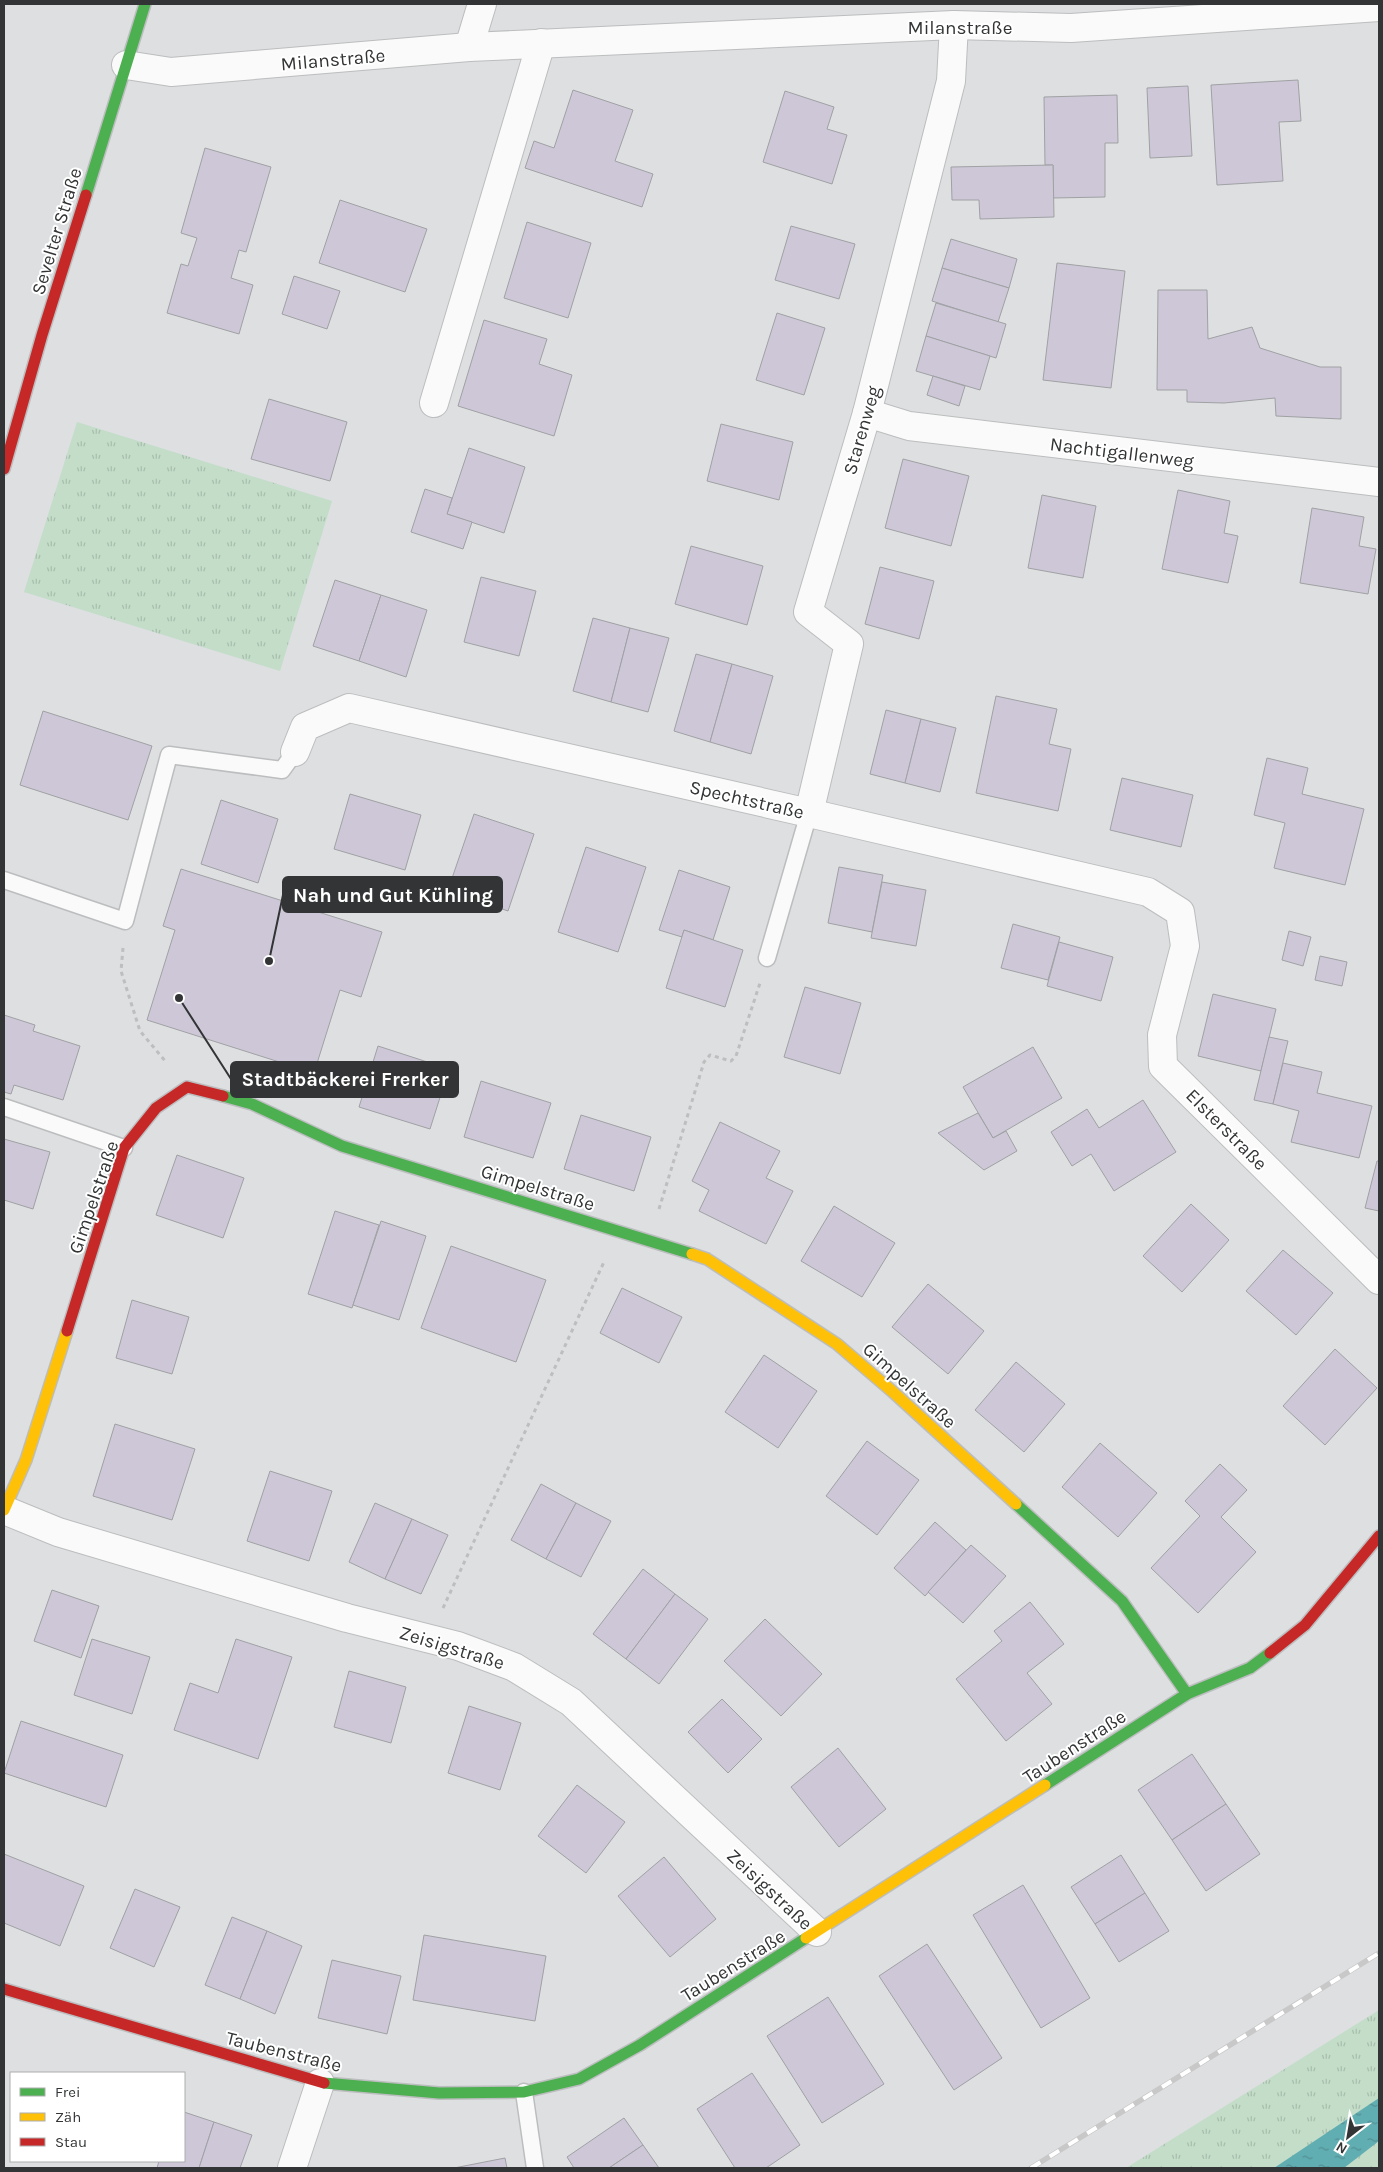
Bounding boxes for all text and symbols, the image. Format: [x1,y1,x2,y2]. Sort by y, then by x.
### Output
street label: Milanstraße [908,17,1012,39]
street label: Milanstraße [280,44,386,76]
street label: Sevelter Straße [27,165,87,297]
street label: Starenweg [839,383,885,477]
street label: Nachtigallenweg [1049,433,1195,473]
street label: Spechtstraße [687,776,806,824]
callout: Nah und Gut Kühling [283,877,502,912]
text: Nah und Gut Kühling [293,884,493,907]
callout: Stadtbäckerei Frerker [231,1062,458,1097]
text: Stadtbäckerei Frerker [241,1068,449,1091]
street label: Elsterstraße [1181,1085,1271,1175]
street label: Gimpelstraße [64,1138,124,1257]
street label: Gimpelstraße [478,1160,597,1216]
street label: Gimpelstraße [858,1338,960,1433]
street label: Zeisigstraße [396,1622,507,1674]
street label: Taubenstraße [1019,1705,1130,1788]
street label: Zeisigstraße [722,1845,817,1935]
street label: Taubenstraße [678,1925,789,2006]
street label: Taubenstraße [224,2027,344,2077]
legend [10,2072,185,2162]
text: Frei [55,2083,80,2101]
text: Zäh [55,2108,81,2126]
north arrow [1323,2112,1373,2162]
text: Stau [55,2133,87,2151]
text: N [1333,2138,1350,2158]

